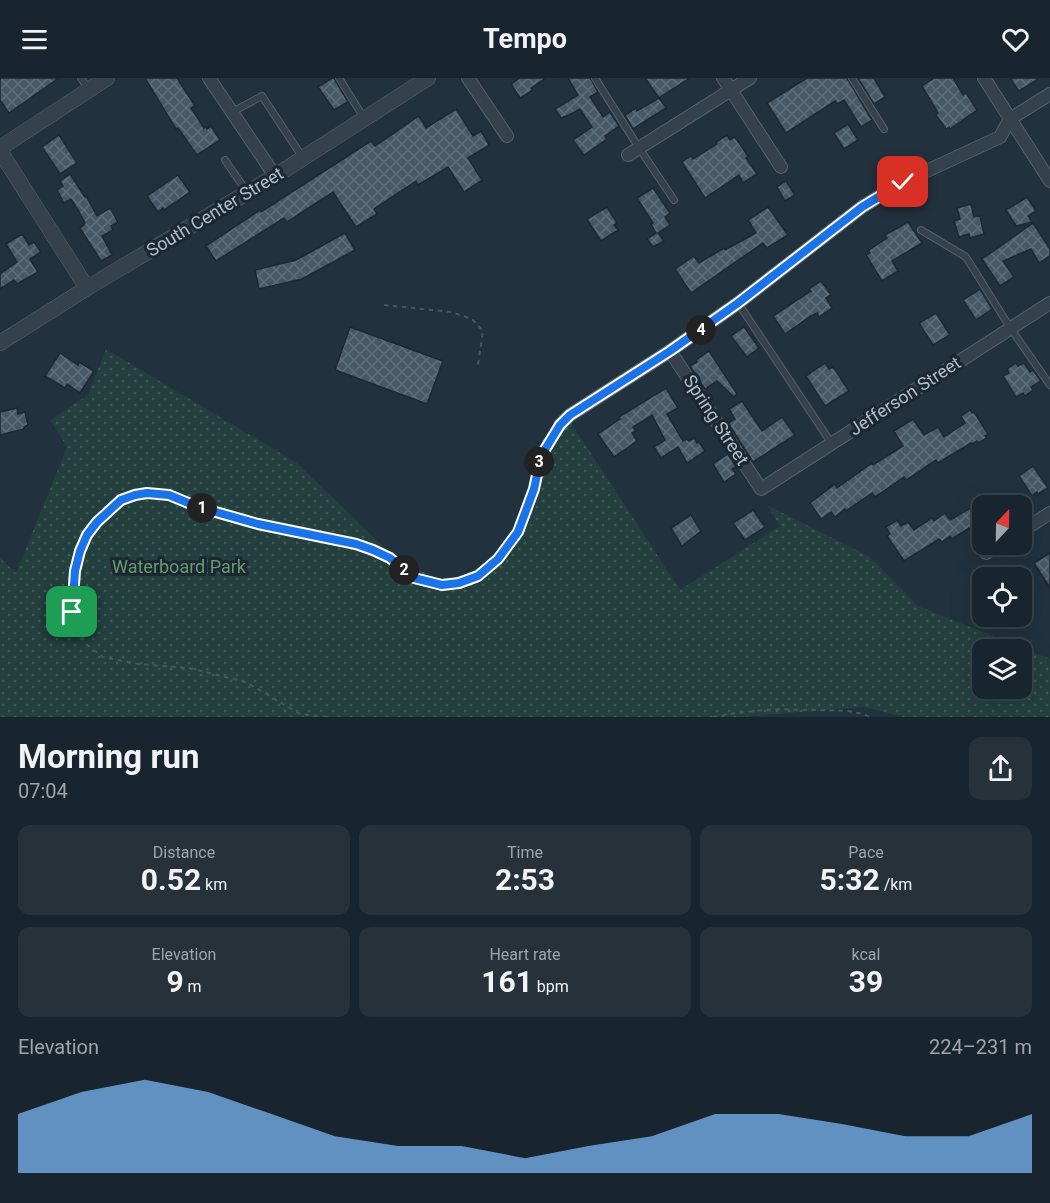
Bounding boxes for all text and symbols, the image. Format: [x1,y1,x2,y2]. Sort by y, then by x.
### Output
icon: menu [18,23,51,56]
text: Tempo [483,23,567,55]
icon: heart [999,23,1032,56]
pin [877,156,928,207]
street label: South Center Street [143,162,287,261]
icon: check [886,165,919,198]
pin: 4 [686,315,716,345]
text: 4 [696,320,706,339]
street label: Jefferson Street [845,352,965,439]
street label: Spring Street [679,371,753,469]
pin: 3 [524,447,554,477]
text: 3 [534,452,544,471]
pin: 1 [187,493,217,523]
north arrow [972,495,1032,555]
map controls [972,495,1032,699]
text: 1 [197,498,207,517]
pin: 2 [389,555,419,585]
park label: Waterboard Park [112,556,247,577]
text: 2 [399,560,409,579]
button: locate [972,567,1032,627]
pin [46,586,97,637]
icon: arrive [55,595,88,628]
button: layers [972,639,1032,699]
text: Morning run [18,737,199,776]
button: share [969,737,1032,800]
text: 07:04 [18,779,68,803]
text: Distance [153,843,215,862]
text: Time [507,843,543,862]
text: Pace [848,843,884,862]
text: 0.52 [141,862,201,897]
text: 2:53 [495,862,555,897]
text: 5:32 [820,862,880,897]
text: km [201,875,227,894]
text: /km [880,875,912,894]
text: Elevation [152,945,216,964]
text: Heart rate [489,945,561,964]
text: kcal [852,945,880,964]
text: 9 [166,964,184,999]
text: 161 [481,964,533,999]
text: 39 [849,964,883,999]
text: m [184,977,202,996]
text: bpm [533,977,569,996]
text: Elevation [18,1035,99,1059]
text: 224–231 m [929,1035,1032,1059]

